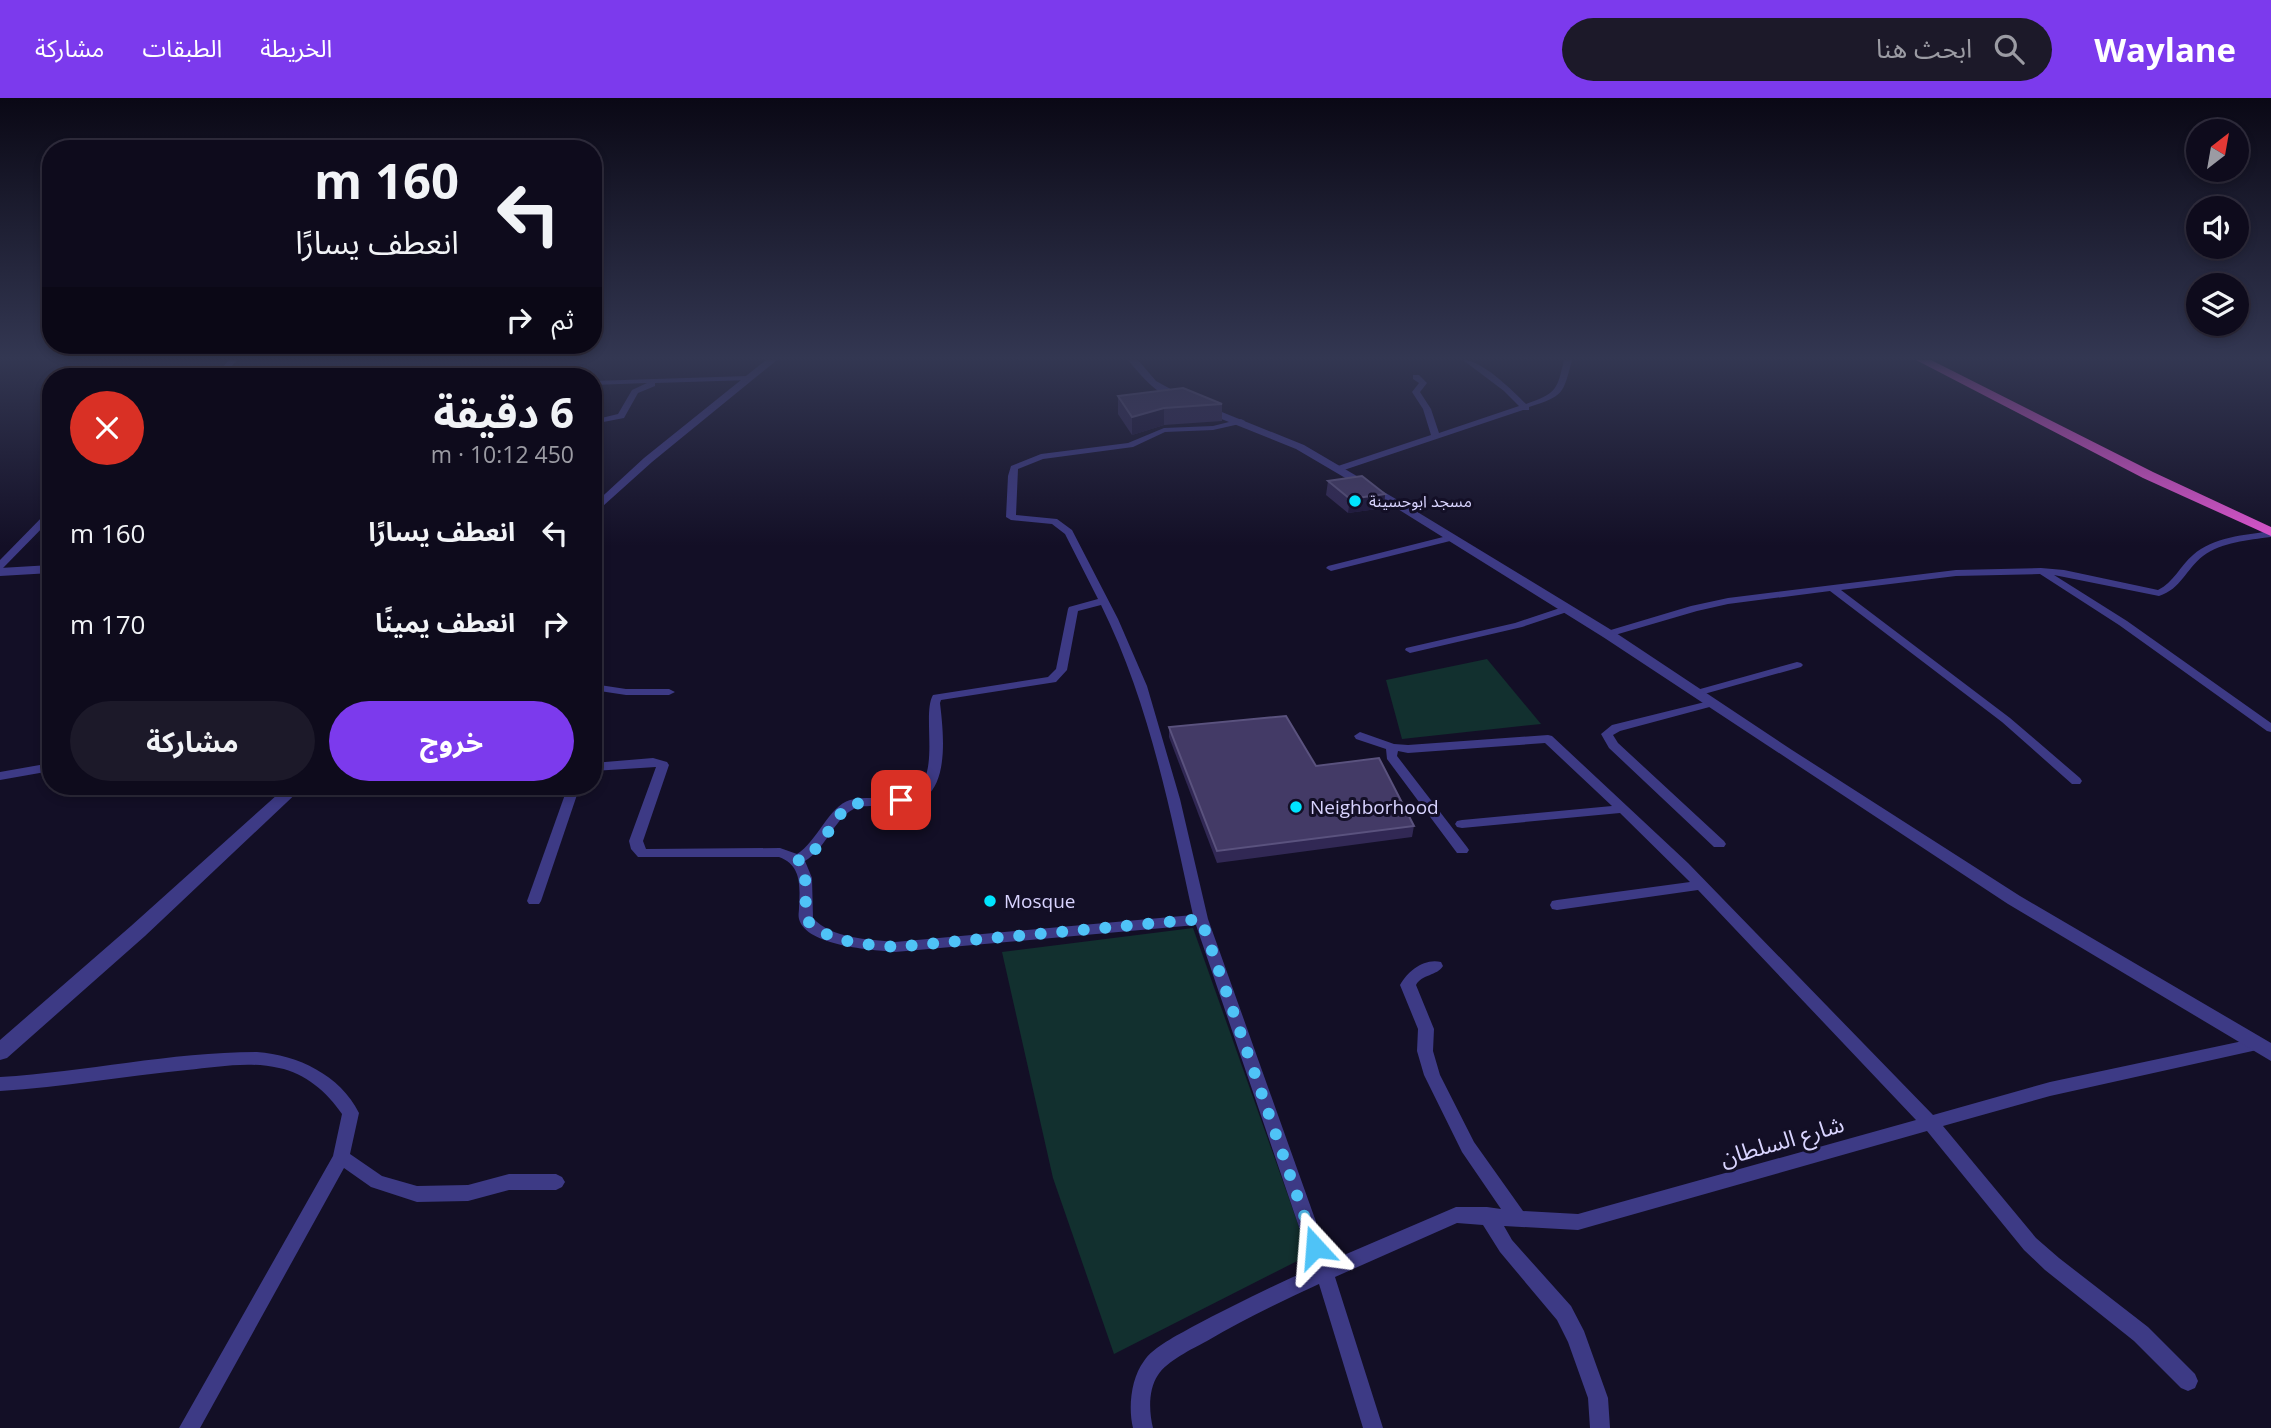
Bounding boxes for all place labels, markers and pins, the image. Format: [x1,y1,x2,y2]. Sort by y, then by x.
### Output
place label: مسجد ابوحسينة [1369,490,1472,512]
marker: مسجد ابوحسينة [1347,493,1363,509]
pin [871,770,931,830]
place label: Neighborhood [1310,794,1439,820]
marker: Neighborhood [1288,799,1304,815]
place label: Mosque [1004,888,1076,914]
marker: Mosque [982,893,998,909]

